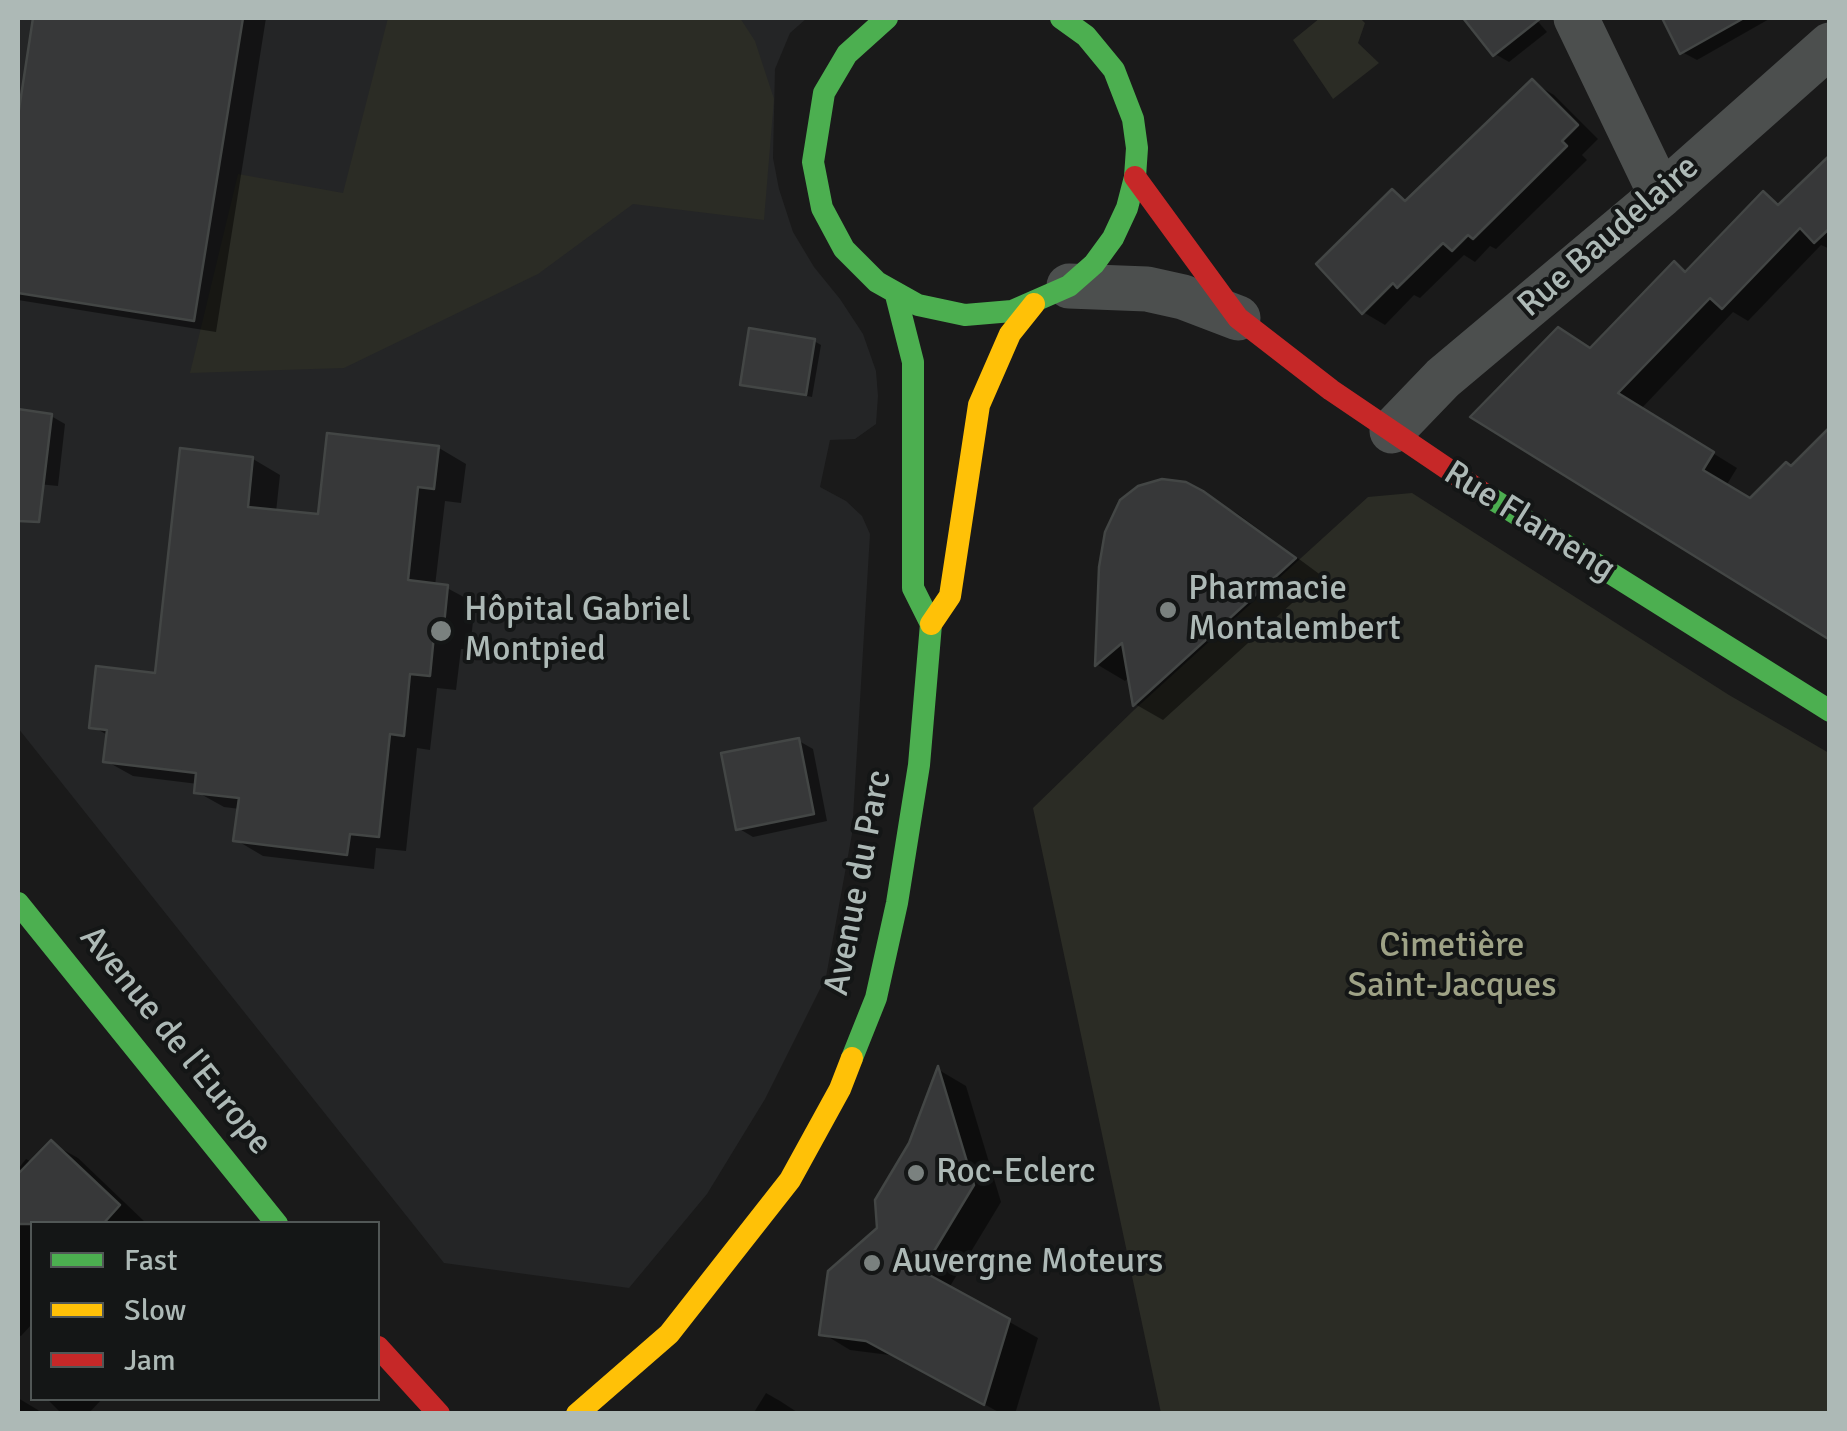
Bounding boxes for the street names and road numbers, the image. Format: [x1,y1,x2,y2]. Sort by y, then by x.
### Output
street label: Rue Baudelaire [1510,147,1708,327]
street label: Rue Flameng [1436,453,1622,591]
street label: Avenue du Parc [817,767,901,999]
street label: Avenue de l'Europe [70,918,280,1164]

